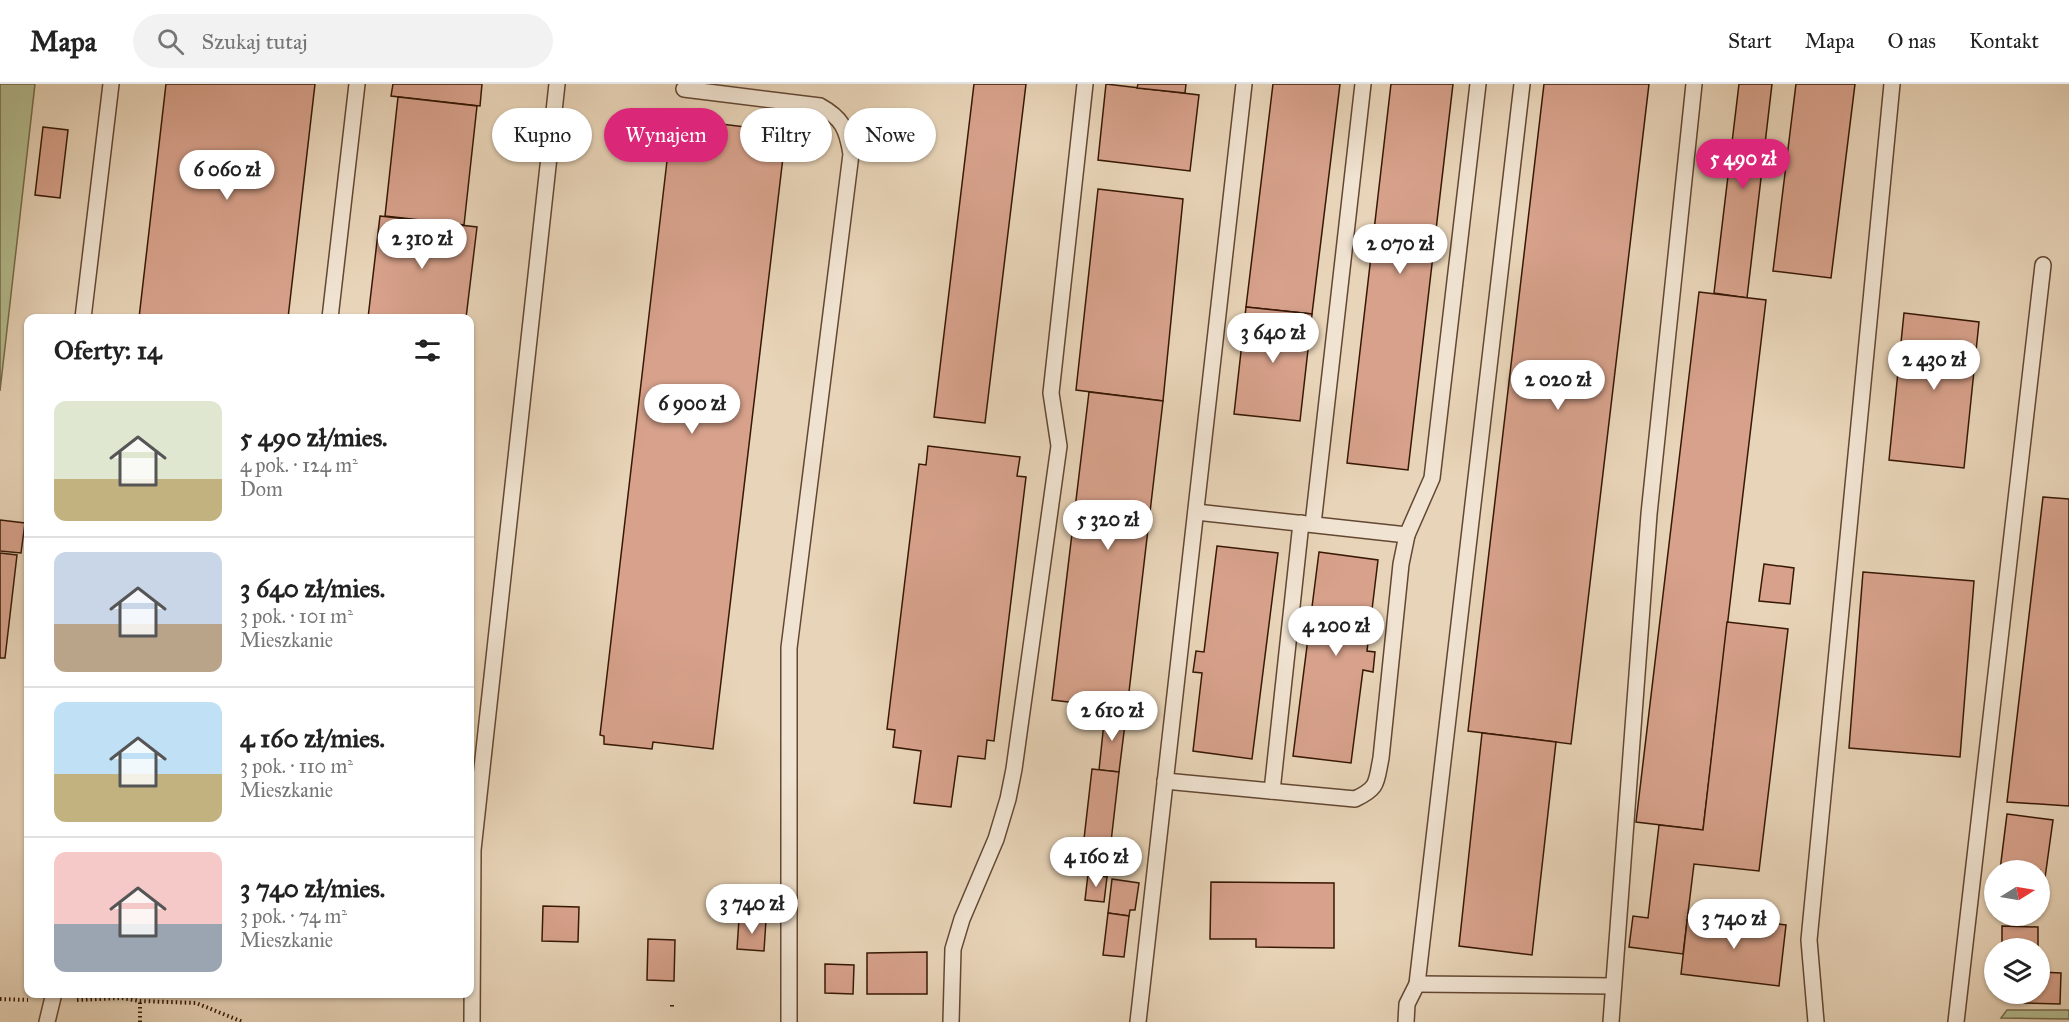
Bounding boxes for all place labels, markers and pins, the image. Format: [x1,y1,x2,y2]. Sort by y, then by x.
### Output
pin: 5 490 zł [1681,139,1805,190]
pin: 6 060 zł [165,150,289,201]
pin: 2 310 zł [360,219,484,270]
pin: 2 070 zł [1338,224,1462,275]
pin: 3 640 zł [1211,313,1335,364]
pin: 2 430 zł [1872,340,1996,391]
pin: 2 020 zł [1496,360,1620,411]
pin: 6 900 zł [630,384,754,435]
pin: 5 320 zł [1046,500,1170,551]
pin: 4 200 zł [1274,606,1398,657]
pin: 2 610 zł [1050,691,1174,742]
pin: 4 160 zł [1034,837,1158,888]
pin: 3 740 zł [690,884,814,935]
pin: 3 740 zł [1672,899,1796,950]

